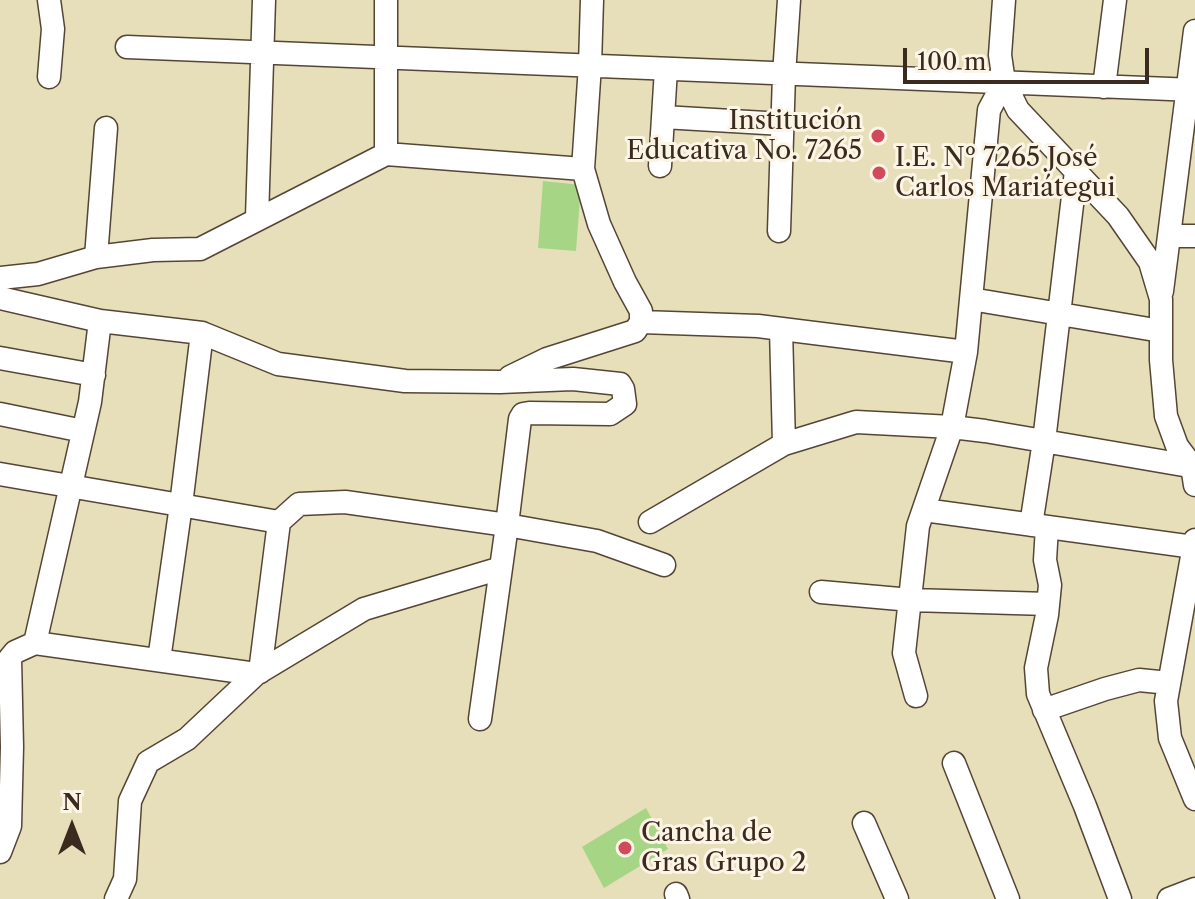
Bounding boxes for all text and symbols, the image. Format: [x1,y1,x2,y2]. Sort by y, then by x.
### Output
scale bar [907,32,1153,82]
text: 100 m [917,47,986,76]
place label: Institución Educativa No. 7265 [626,105,862,166]
marker: Institución Educativa No. 7265 [869,127,887,145]
place label: I.E. Nº 7265 José Carlos Mariátegui [895,142,1115,204]
marker: I.E. Nº 7265 José Carlos Mariátegui [870,164,888,182]
north arrow [32,787,112,867]
text: N [62,789,82,816]
place label: Cancha de Gras Grupo 2 [641,817,806,878]
marker: Cancha de Gras Grupo 2 [616,839,634,857]

